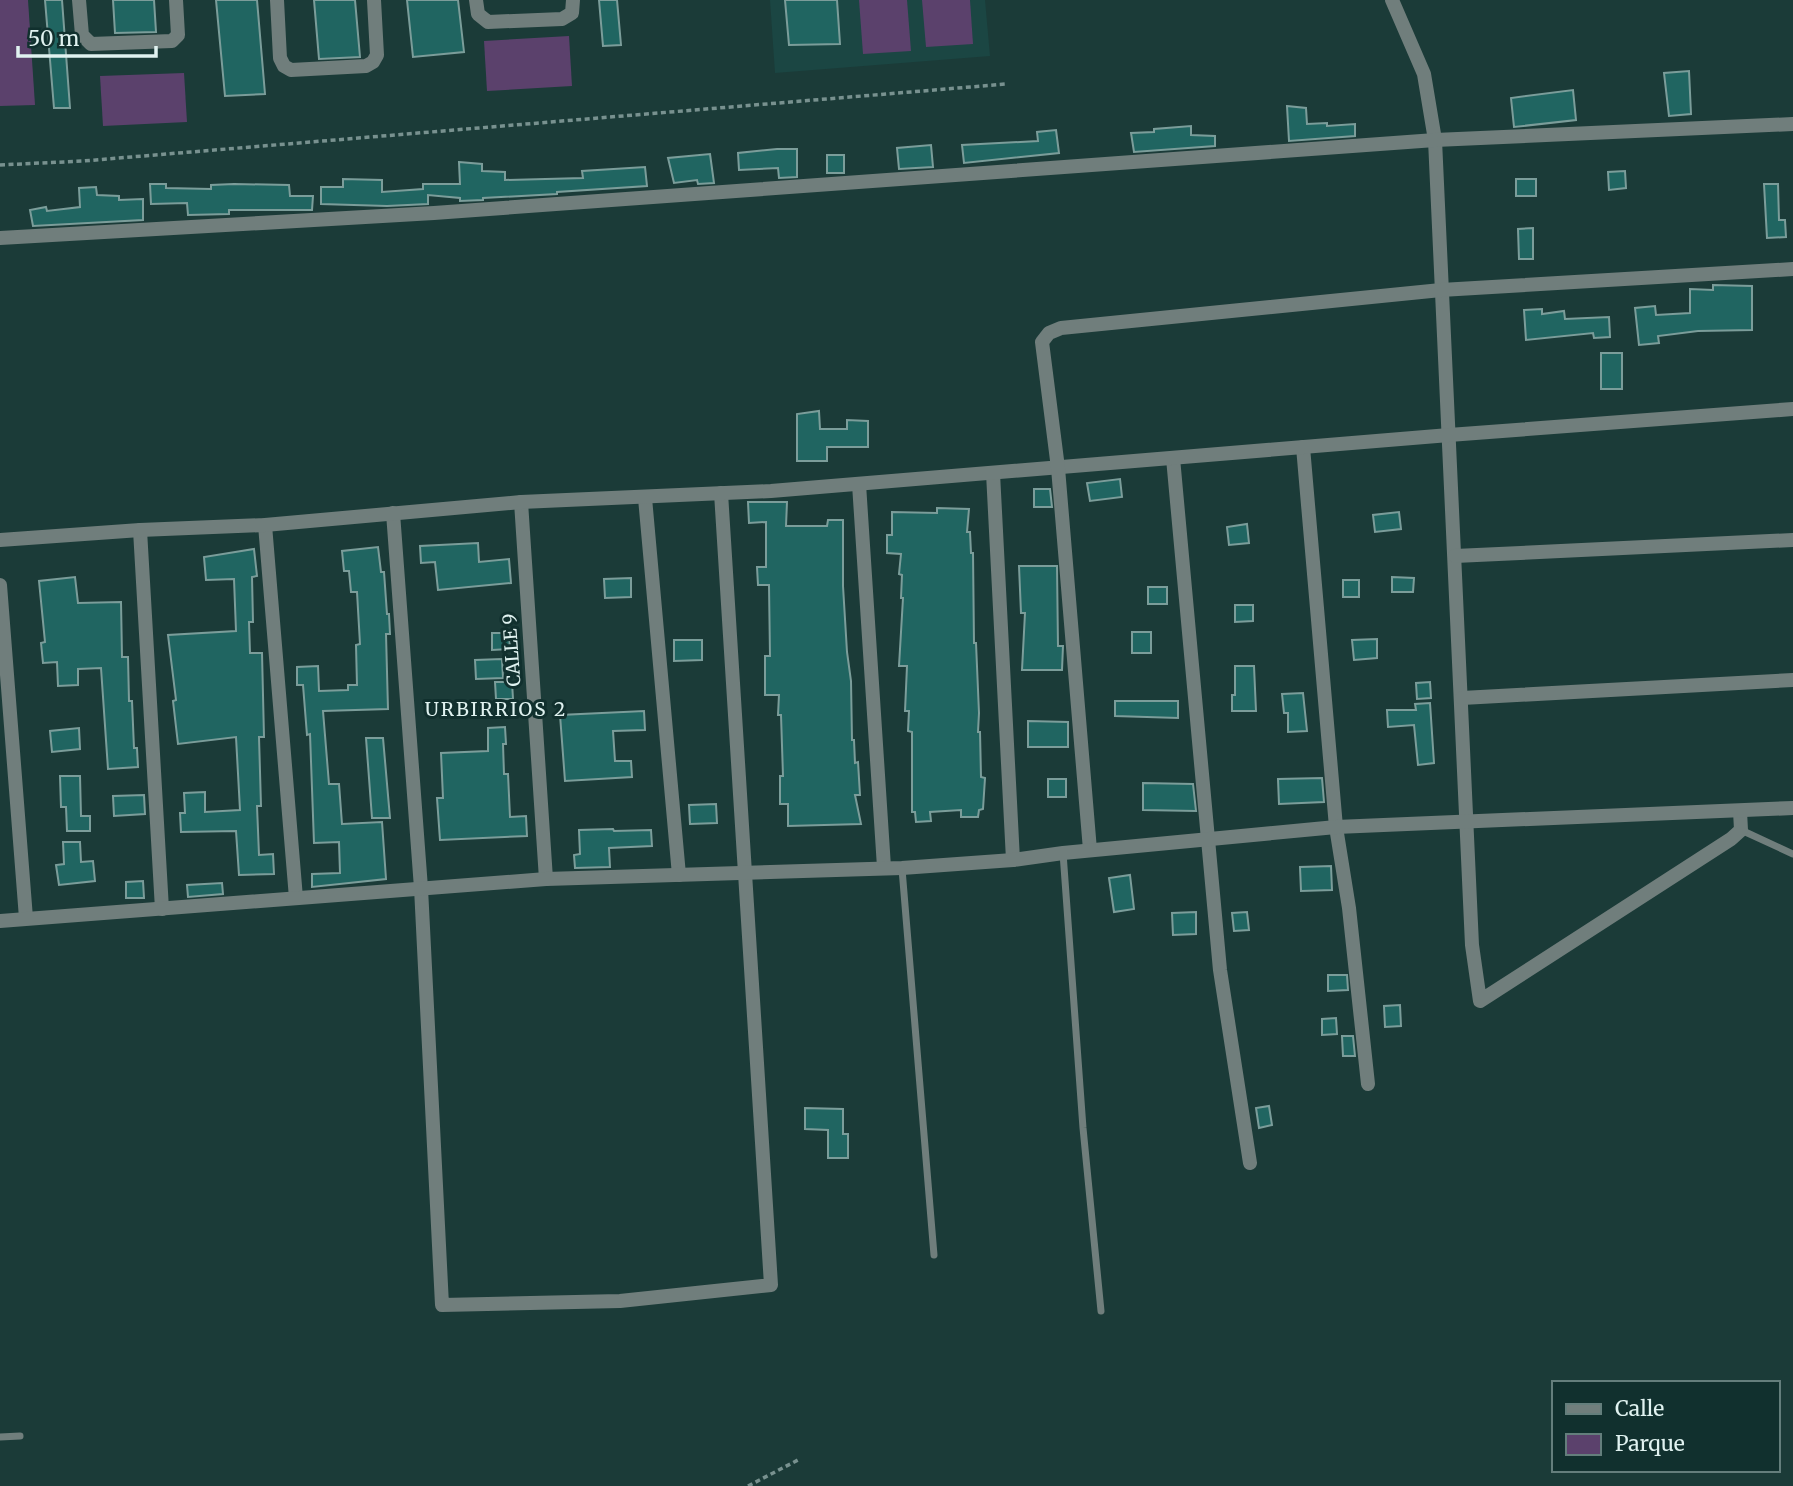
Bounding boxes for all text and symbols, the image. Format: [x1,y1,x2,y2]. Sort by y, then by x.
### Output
scale bar [18,14,156,58]
text: 50 m [28,25,79,52]
street label: CALLE 9 [497,613,526,687]
district label: URBIRRIOS 2 [425,697,567,721]
legend [1552,1381,1779,1472]
text: Calle [1615,1395,1664,1422]
text: Parque [1615,1430,1685,1457]

